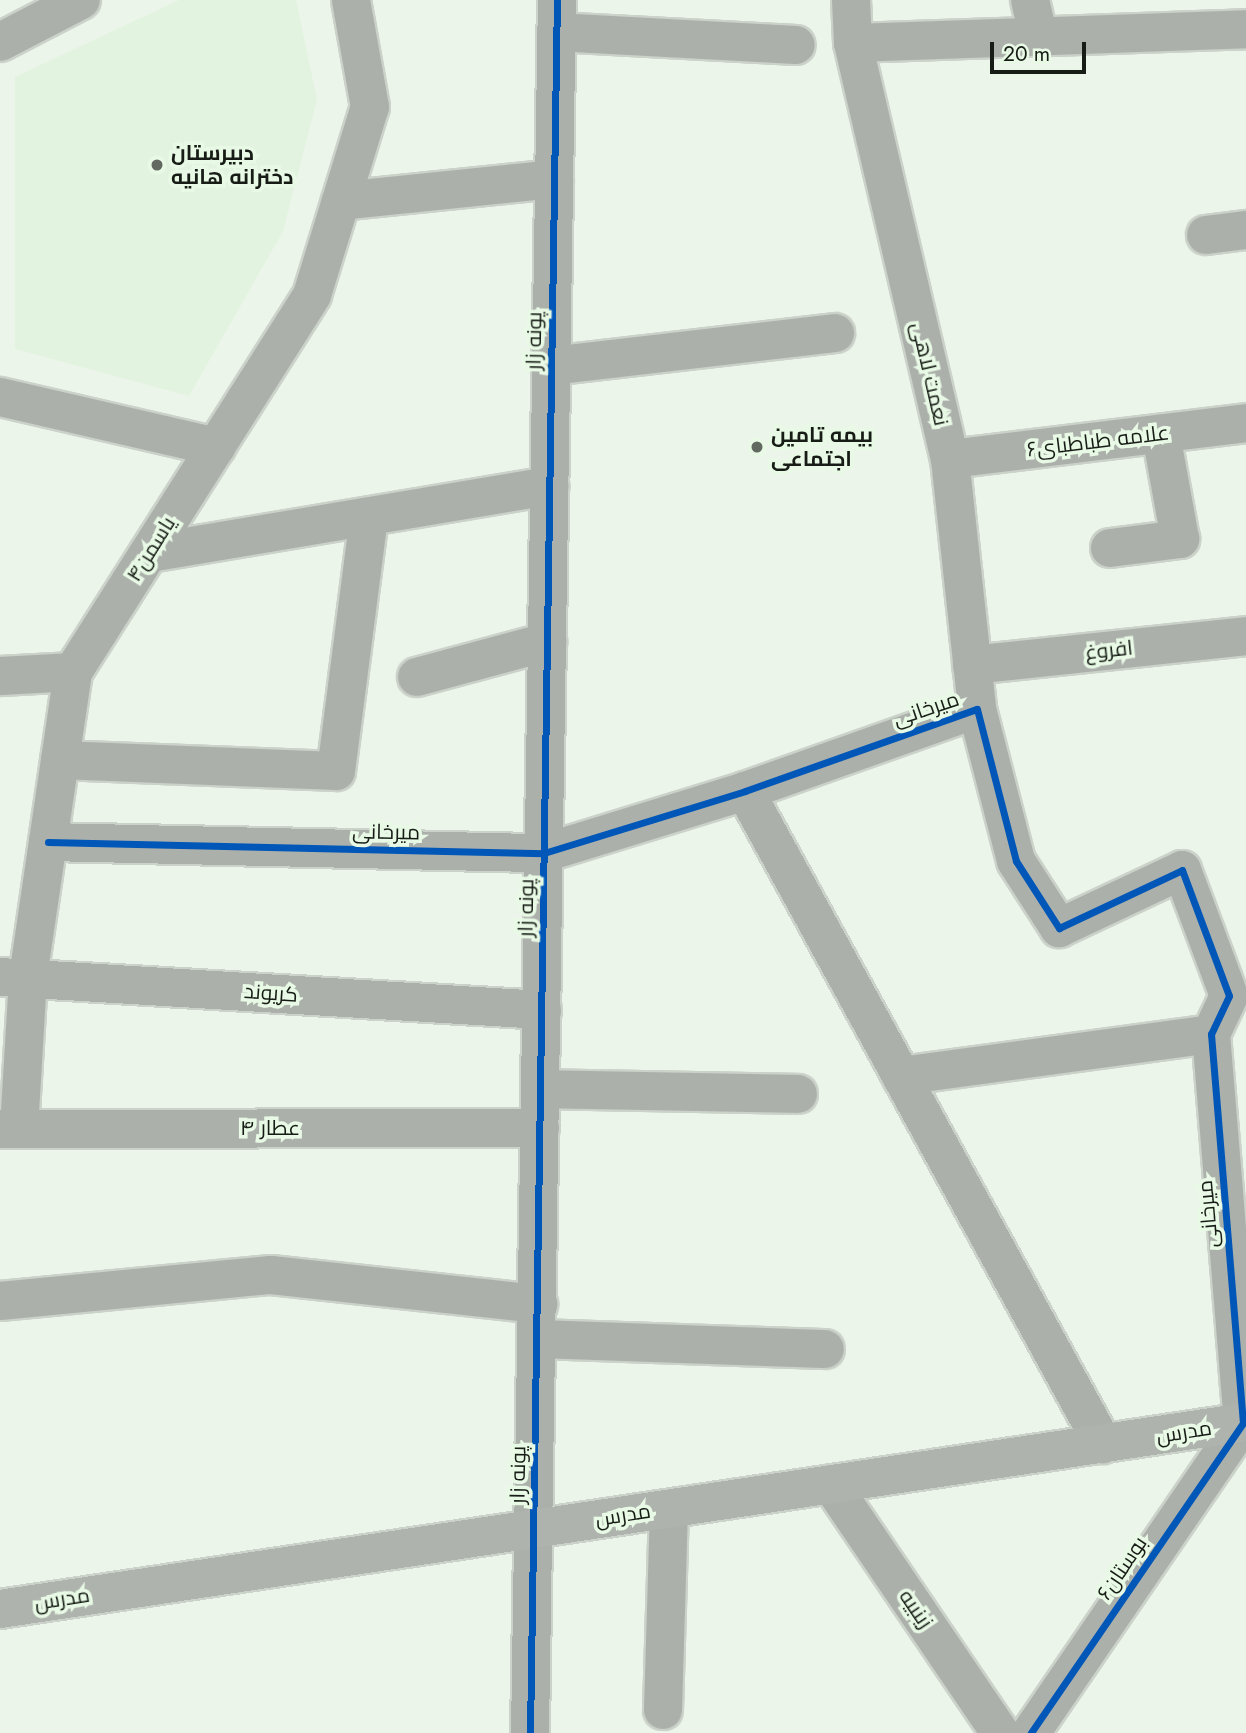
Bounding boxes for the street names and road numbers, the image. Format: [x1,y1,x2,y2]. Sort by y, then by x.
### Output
street label: پونه زار [521,312,547,370]
street label: نعمت لاهی [906,320,954,428]
street label: علامه طباطبای۶ [1025,420,1171,462]
street label: یاسمن۴ [121,512,181,586]
street label: افروغ [1084,635,1134,665]
street label: میرخانی [890,686,962,732]
street label: میرخانی [352,819,420,845]
street label: پونه زار [513,879,539,937]
street label: کریوند [243,979,299,1007]
street label: عطار ۴ [240,1115,300,1141]
street label: میرخانی [1192,1179,1224,1249]
street label: مدرس [1155,1415,1213,1449]
street label: پونه زار [505,1446,531,1504]
street label: مدرس [594,1498,652,1532]
street label: بوستان۶ [1092,1531,1152,1605]
street label: مدرس [33,1582,91,1616]
street label: زینبیه [894,1585,938,1633]

